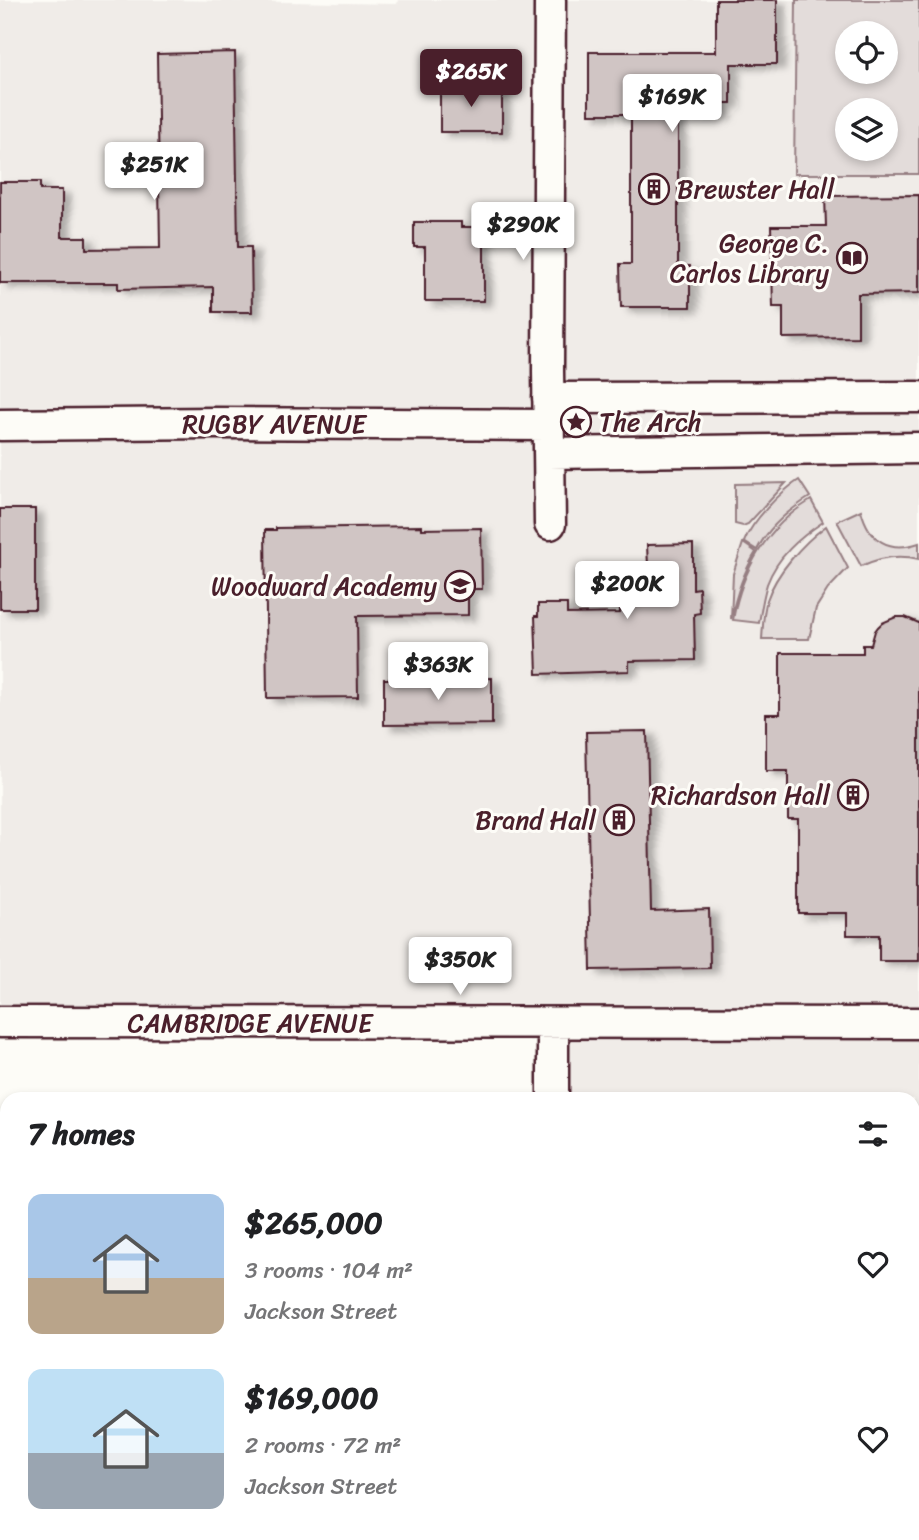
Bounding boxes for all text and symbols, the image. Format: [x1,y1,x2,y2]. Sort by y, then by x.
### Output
map controls [835,21,898,161]
button: locate [835,21,898,84]
pin: $265K [422,50,520,109]
text: $265K [436,51,506,92]
pin: $169K [623,74,721,134]
text: $169K [639,76,705,117]
button: layers [835,98,898,161]
pin: $251K [105,142,203,202]
text: $251K [121,144,187,185]
place label: Brewster Hall [677,166,835,212]
building icon: Brewster Hall [637,172,671,206]
pin: $290K [474,202,572,262]
text: $290K [487,204,559,245]
place label: George C. Carlos Library [670,220,829,296]
library icon: George C. Carlos Library [835,241,869,275]
place label: The Arch [599,399,702,445]
street label: RUGBY AVENUE [182,401,367,447]
place icon: The Arch [559,405,593,439]
pin: $200K [578,562,676,621]
place label: Woodward Academy [211,563,437,609]
text: $200K [591,563,663,604]
school or university icon: Woodward Academy [443,569,477,603]
pin: $363K [389,642,487,702]
text: $363K [404,644,472,685]
place label: Richardson Hall [651,772,831,818]
building icon: Richardson Hall [836,778,870,812]
place label: Brand Hall [475,797,597,843]
building icon: Brand Hall [602,803,636,837]
pin: $350K [411,937,509,997]
text: $350K [425,939,495,980]
street label: CAMBRIDGE AVENUE [127,1000,374,1046]
text: 7 homes [28,1107,135,1161]
icon: filters [854,1115,892,1153]
text: $265,000 [245,1196,383,1250]
icon: home [84,1222,168,1306]
icon: heart [854,1245,892,1283]
text: 3 rooms · 104 m² [245,1250,413,1291]
text: Jackson Street [245,1291,397,1332]
text: $169,000 [245,1371,378,1425]
icon: home [84,1397,168,1481]
icon: heart [854,1420,892,1458]
text: 2 rooms · 72 m² [245,1425,401,1466]
text: Jackson Street [245,1466,397,1507]

